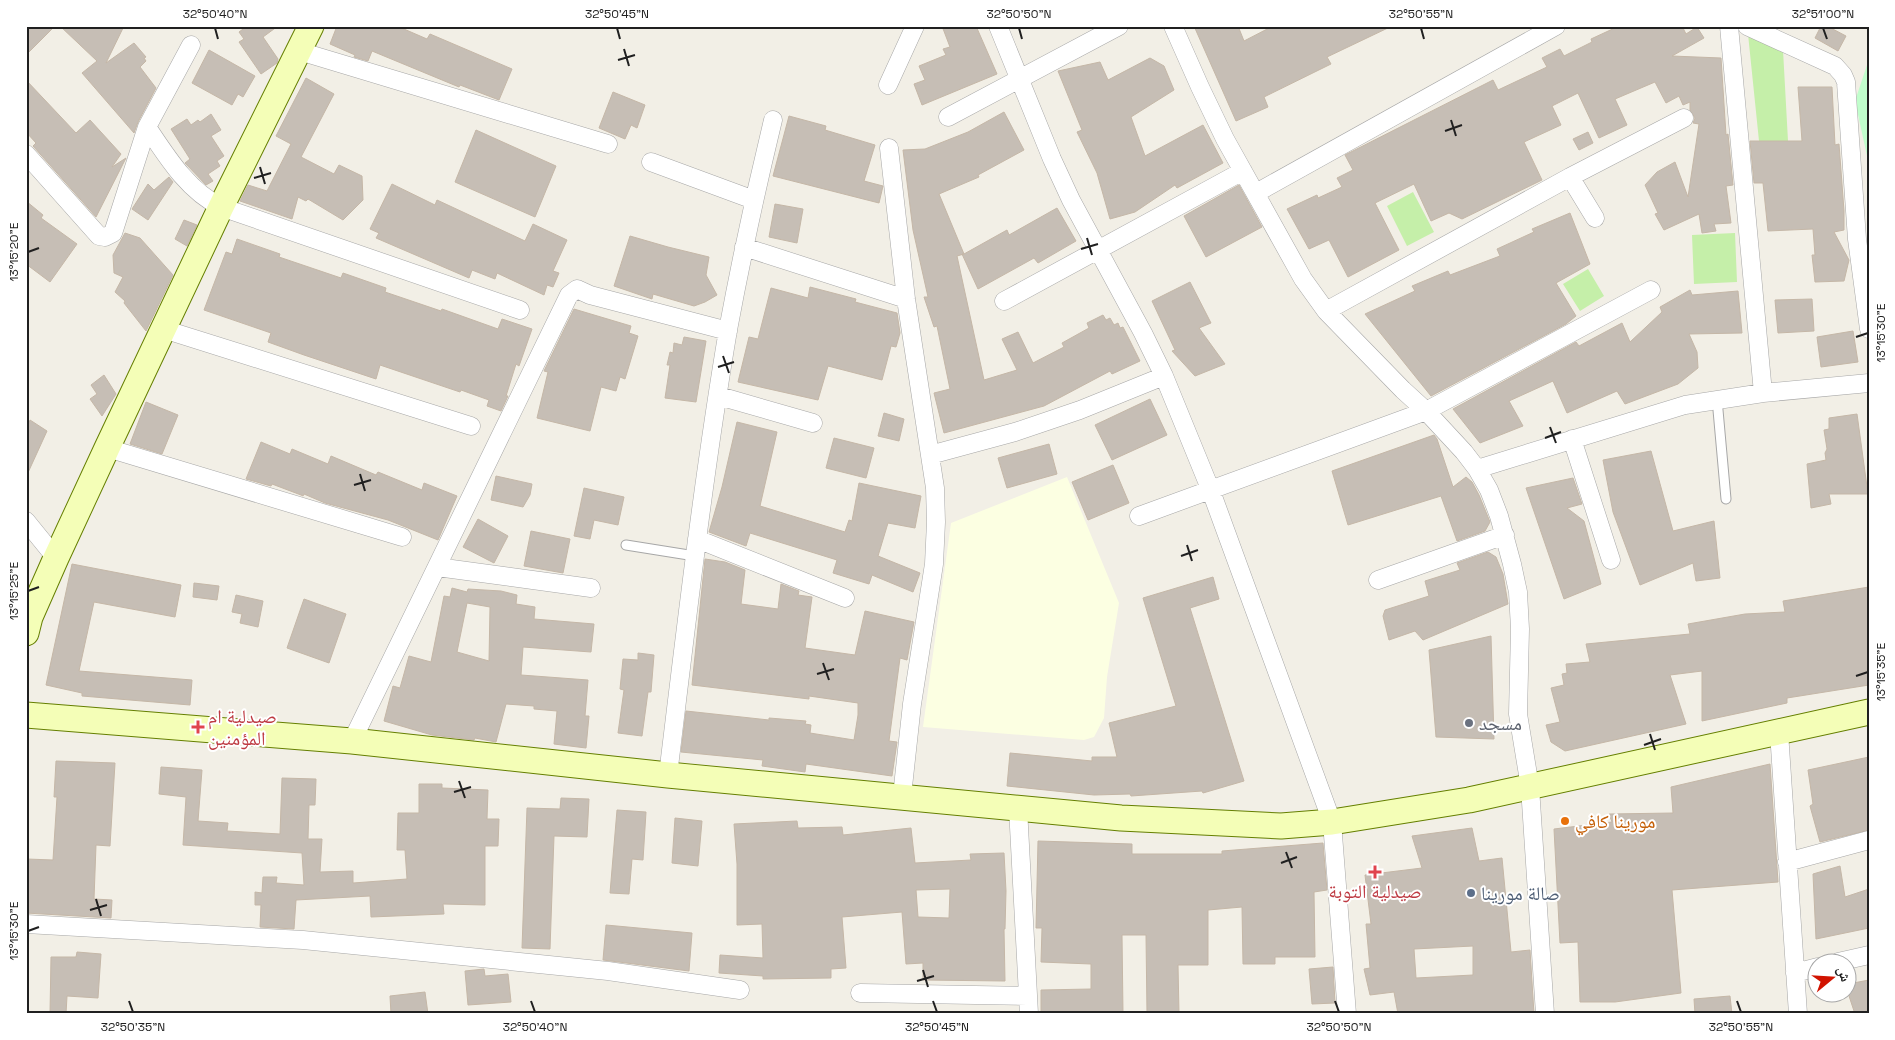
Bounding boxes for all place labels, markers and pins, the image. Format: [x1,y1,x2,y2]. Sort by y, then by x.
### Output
place label: صيدلية ام المؤمنين [208,704,277,751]
place label: مسجد [1479,711,1522,736]
marker: مسجد [1463,717,1475,729]
marker: صيدلية ام المؤمنين [192,721,204,733]
place label: مورينا كافي [1575,809,1655,836]
marker: مورينا كافي [1559,815,1571,827]
marker: صيدلية التوبة [1369,866,1381,878]
place label: صيدلية التوبة [1328,879,1422,904]
place label: صالة مورينا [1481,881,1560,906]
marker: صالة مورينا [1465,887,1477,899]

